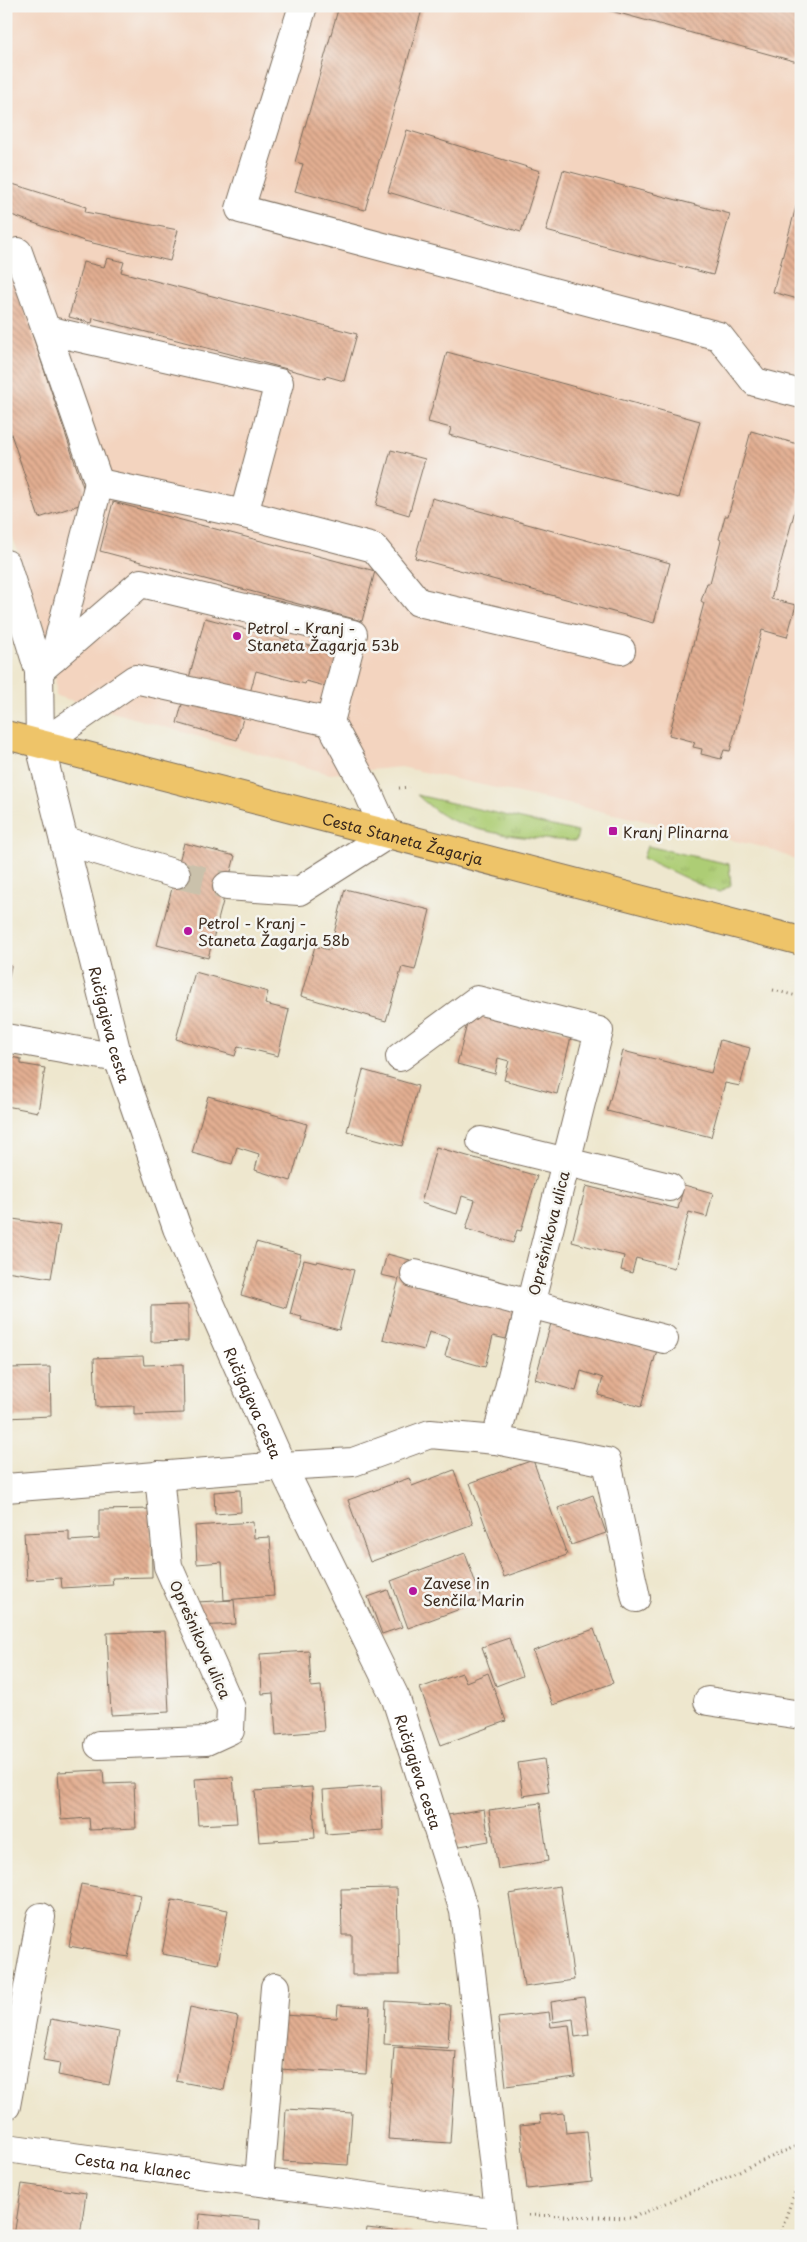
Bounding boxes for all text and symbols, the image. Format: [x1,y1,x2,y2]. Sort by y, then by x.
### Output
place label: Petrol - Kranj - Staneta Žagarja 53b [247,616,399,656]
marker: Petrol - Kranj - Staneta Žagarja 53b [231,630,243,642]
street label: Cesta Staneta Žagarja [320,806,486,870]
place label: Kranj Plinarna [623,820,729,843]
marker: Kranj Plinarna [607,825,619,837]
place label: Petrol - Kranj - Staneta Žagarja 58b [198,911,350,951]
marker: Petrol - Kranj - Staneta Žagarja 58b [182,925,194,937]
street label: Ručigajeva cesta [84,964,137,1086]
street label: Oprešnikova ulica [521,1168,575,1298]
street label: Ručigajeva cesta [219,1343,289,1462]
place label: Zavese in Senčila Marin [423,1571,524,1611]
street label: Oprešnikova ulica [164,1576,238,1703]
marker: Zavese in Senčila Marin [407,1585,419,1597]
street label: Ručigajeva cesta [390,1711,449,1832]
street label: Cesta na klanec [73,2146,193,2184]

